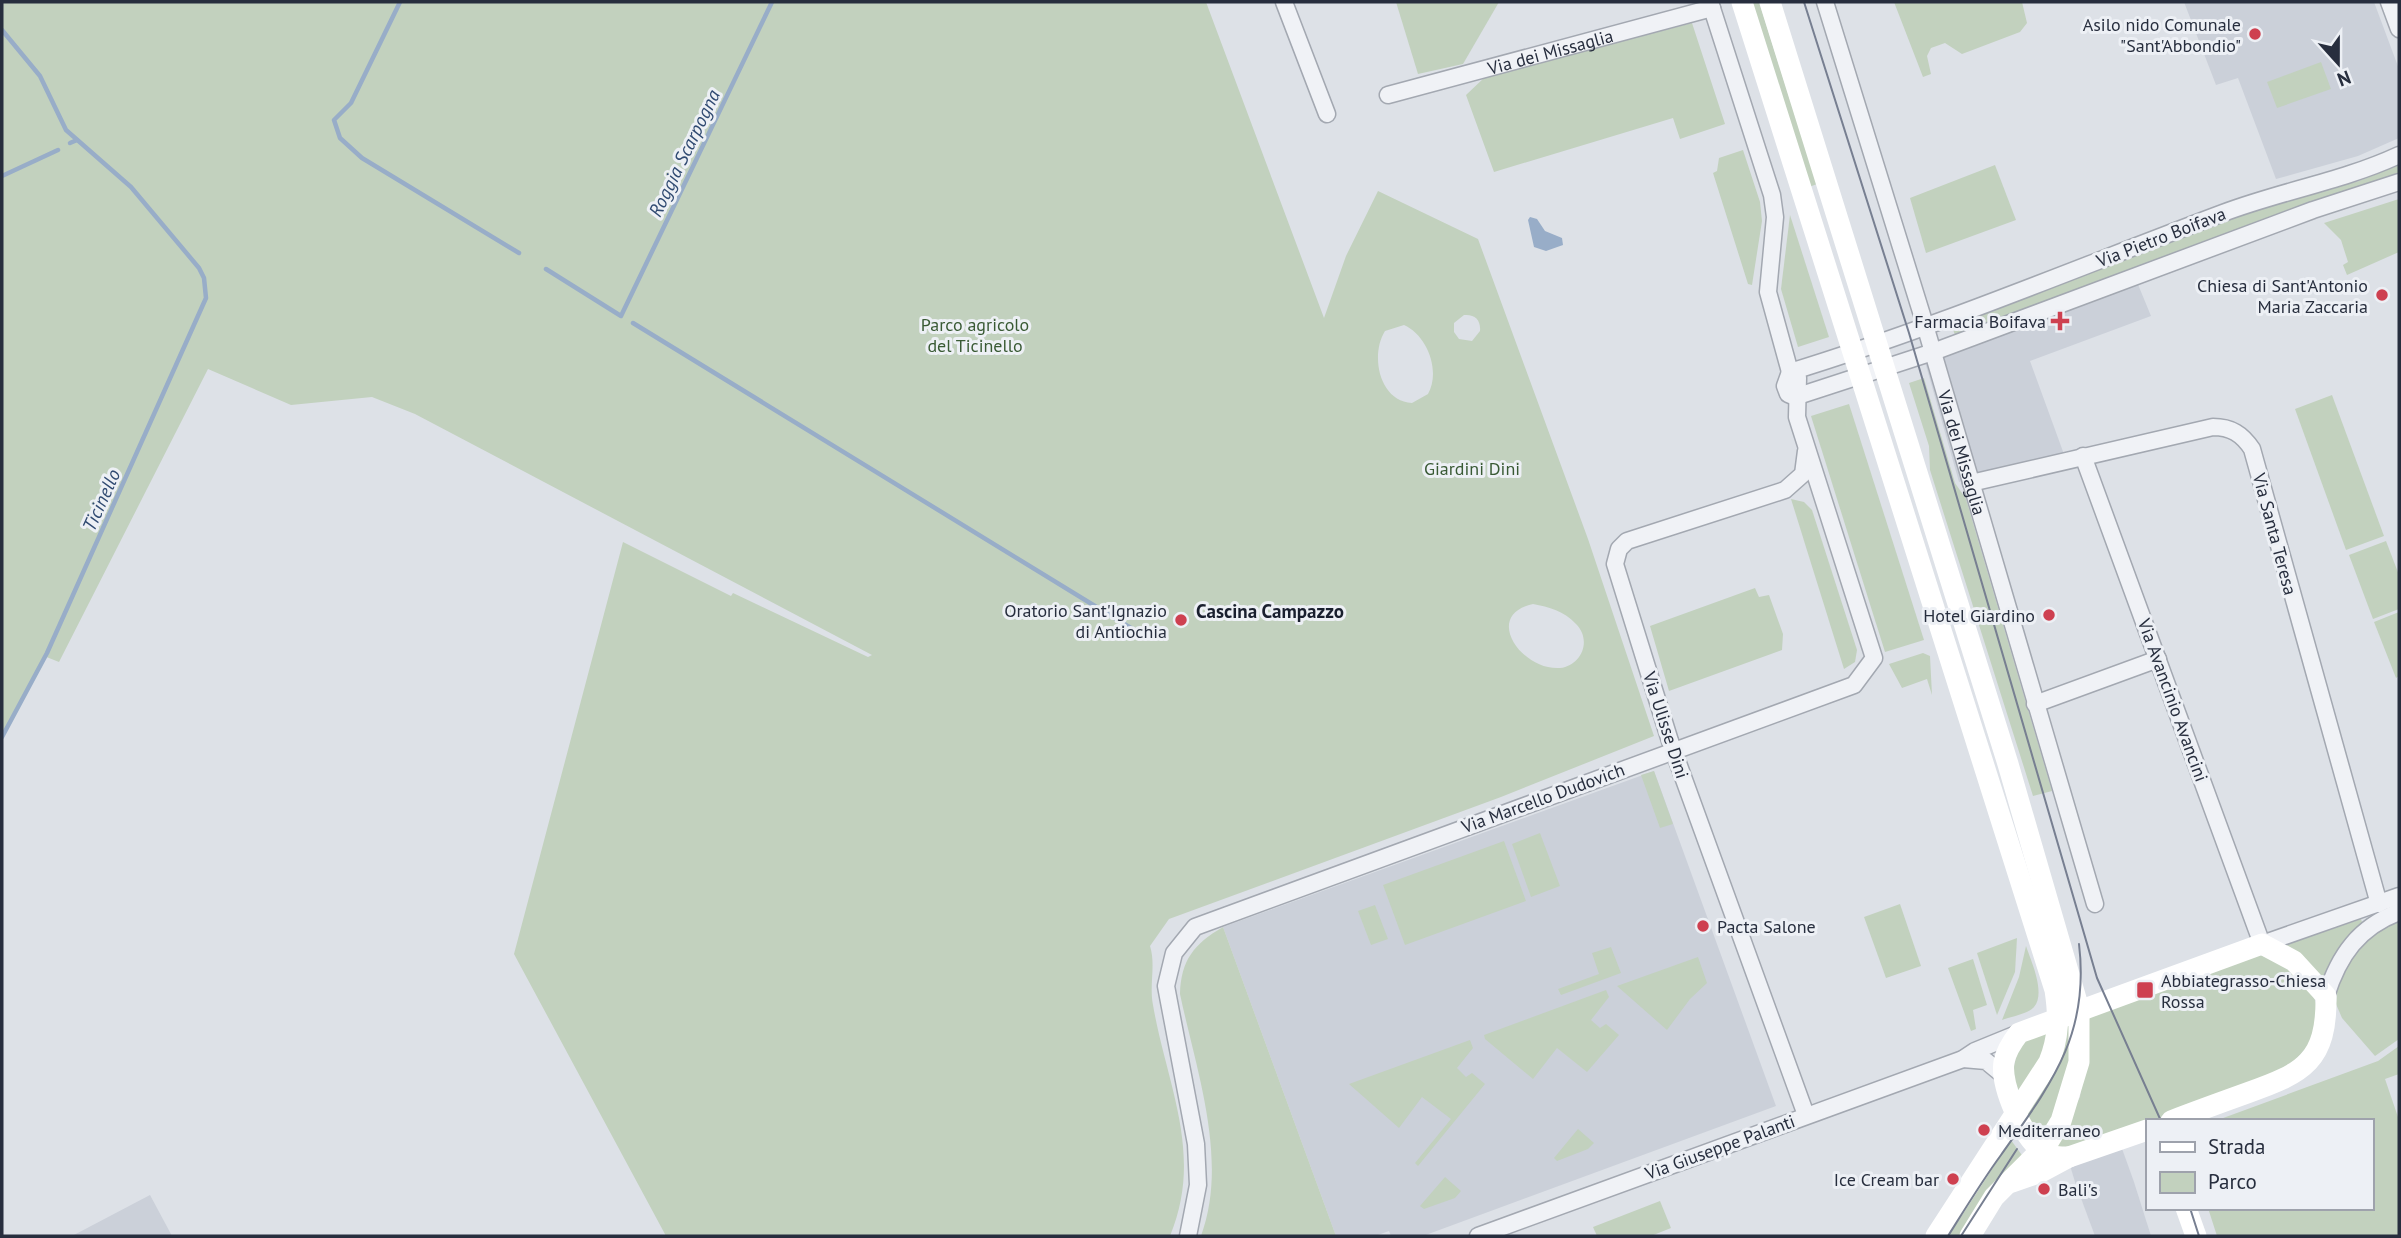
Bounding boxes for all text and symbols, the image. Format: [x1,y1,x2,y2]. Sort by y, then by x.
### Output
place label: Asilo nido Comunale "Sant'Abbondio" [2083,13,2241,57]
street label: Via dei Missaglia [1484,24,1616,80]
marker: Asilo nido Comunale "Sant'Abbondio" [2247,26,2263,42]
north arrow [2303,28,2373,98]
text: N [2334,65,2354,92]
water label: Roggia Scarpogna [643,85,725,220]
street label: Via Pietro Boifava [2092,202,2229,273]
place label: Chiesa di Sant'Antonio Maria Zaccaria [2197,274,2368,318]
marker: Chiesa di Sant'Antonio Maria Zaccaria [2374,287,2390,303]
place label: Farmacia Boifava [1914,310,2046,333]
park label: Parco agricolo del Ticinello [921,313,1029,357]
marker: Farmacia Boifava [2052,313,2068,329]
street label: Via dei Missaglia [1933,386,1992,518]
park label: Giardini Dini [1424,457,1520,480]
water label: Ticinello [77,465,125,535]
street label: Via Santa Teresa [2247,470,2302,597]
place label: Oratorio Sant'Ignazio di Antiochia [1004,599,1167,643]
district label: Cascina Campazzo [1196,599,1344,623]
place label: Hotel Giardino [1923,604,2035,627]
marker: Hotel Giardino [2041,607,2057,623]
marker: Oratorio Sant'Ignazio di Antiochia [1173,612,1189,628]
street label: Via Avancinio Avancini [2132,614,2213,785]
street label: Via Ulisse Dini [1638,668,1694,781]
street label: Via Marcello Dudovich [1457,758,1628,839]
place label: Pacta Salone [1717,915,1816,938]
marker: Pacta Salone [1695,918,1711,934]
place label: Abbiategrasso-Chiesa Rossa [2161,969,2326,1013]
marker: Abbiategrasso-Chiesa Rossa [2135,980,2155,1000]
street label: Via Giuseppe Palanti [1641,1109,1798,1185]
place label: Mediterraneo [1998,1119,2101,1142]
legend [2146,1119,2373,1210]
marker: Mediterraneo [1976,1122,1992,1138]
text: Strada [2208,1133,2266,1160]
place label: Ice Cream bar [1834,1168,1939,1191]
text: Parco [2208,1168,2257,1195]
marker: Ice Cream bar [1945,1171,1961,1187]
place label: Bali's [2058,1178,2098,1201]
marker: Bali's [2036,1181,2052,1197]

